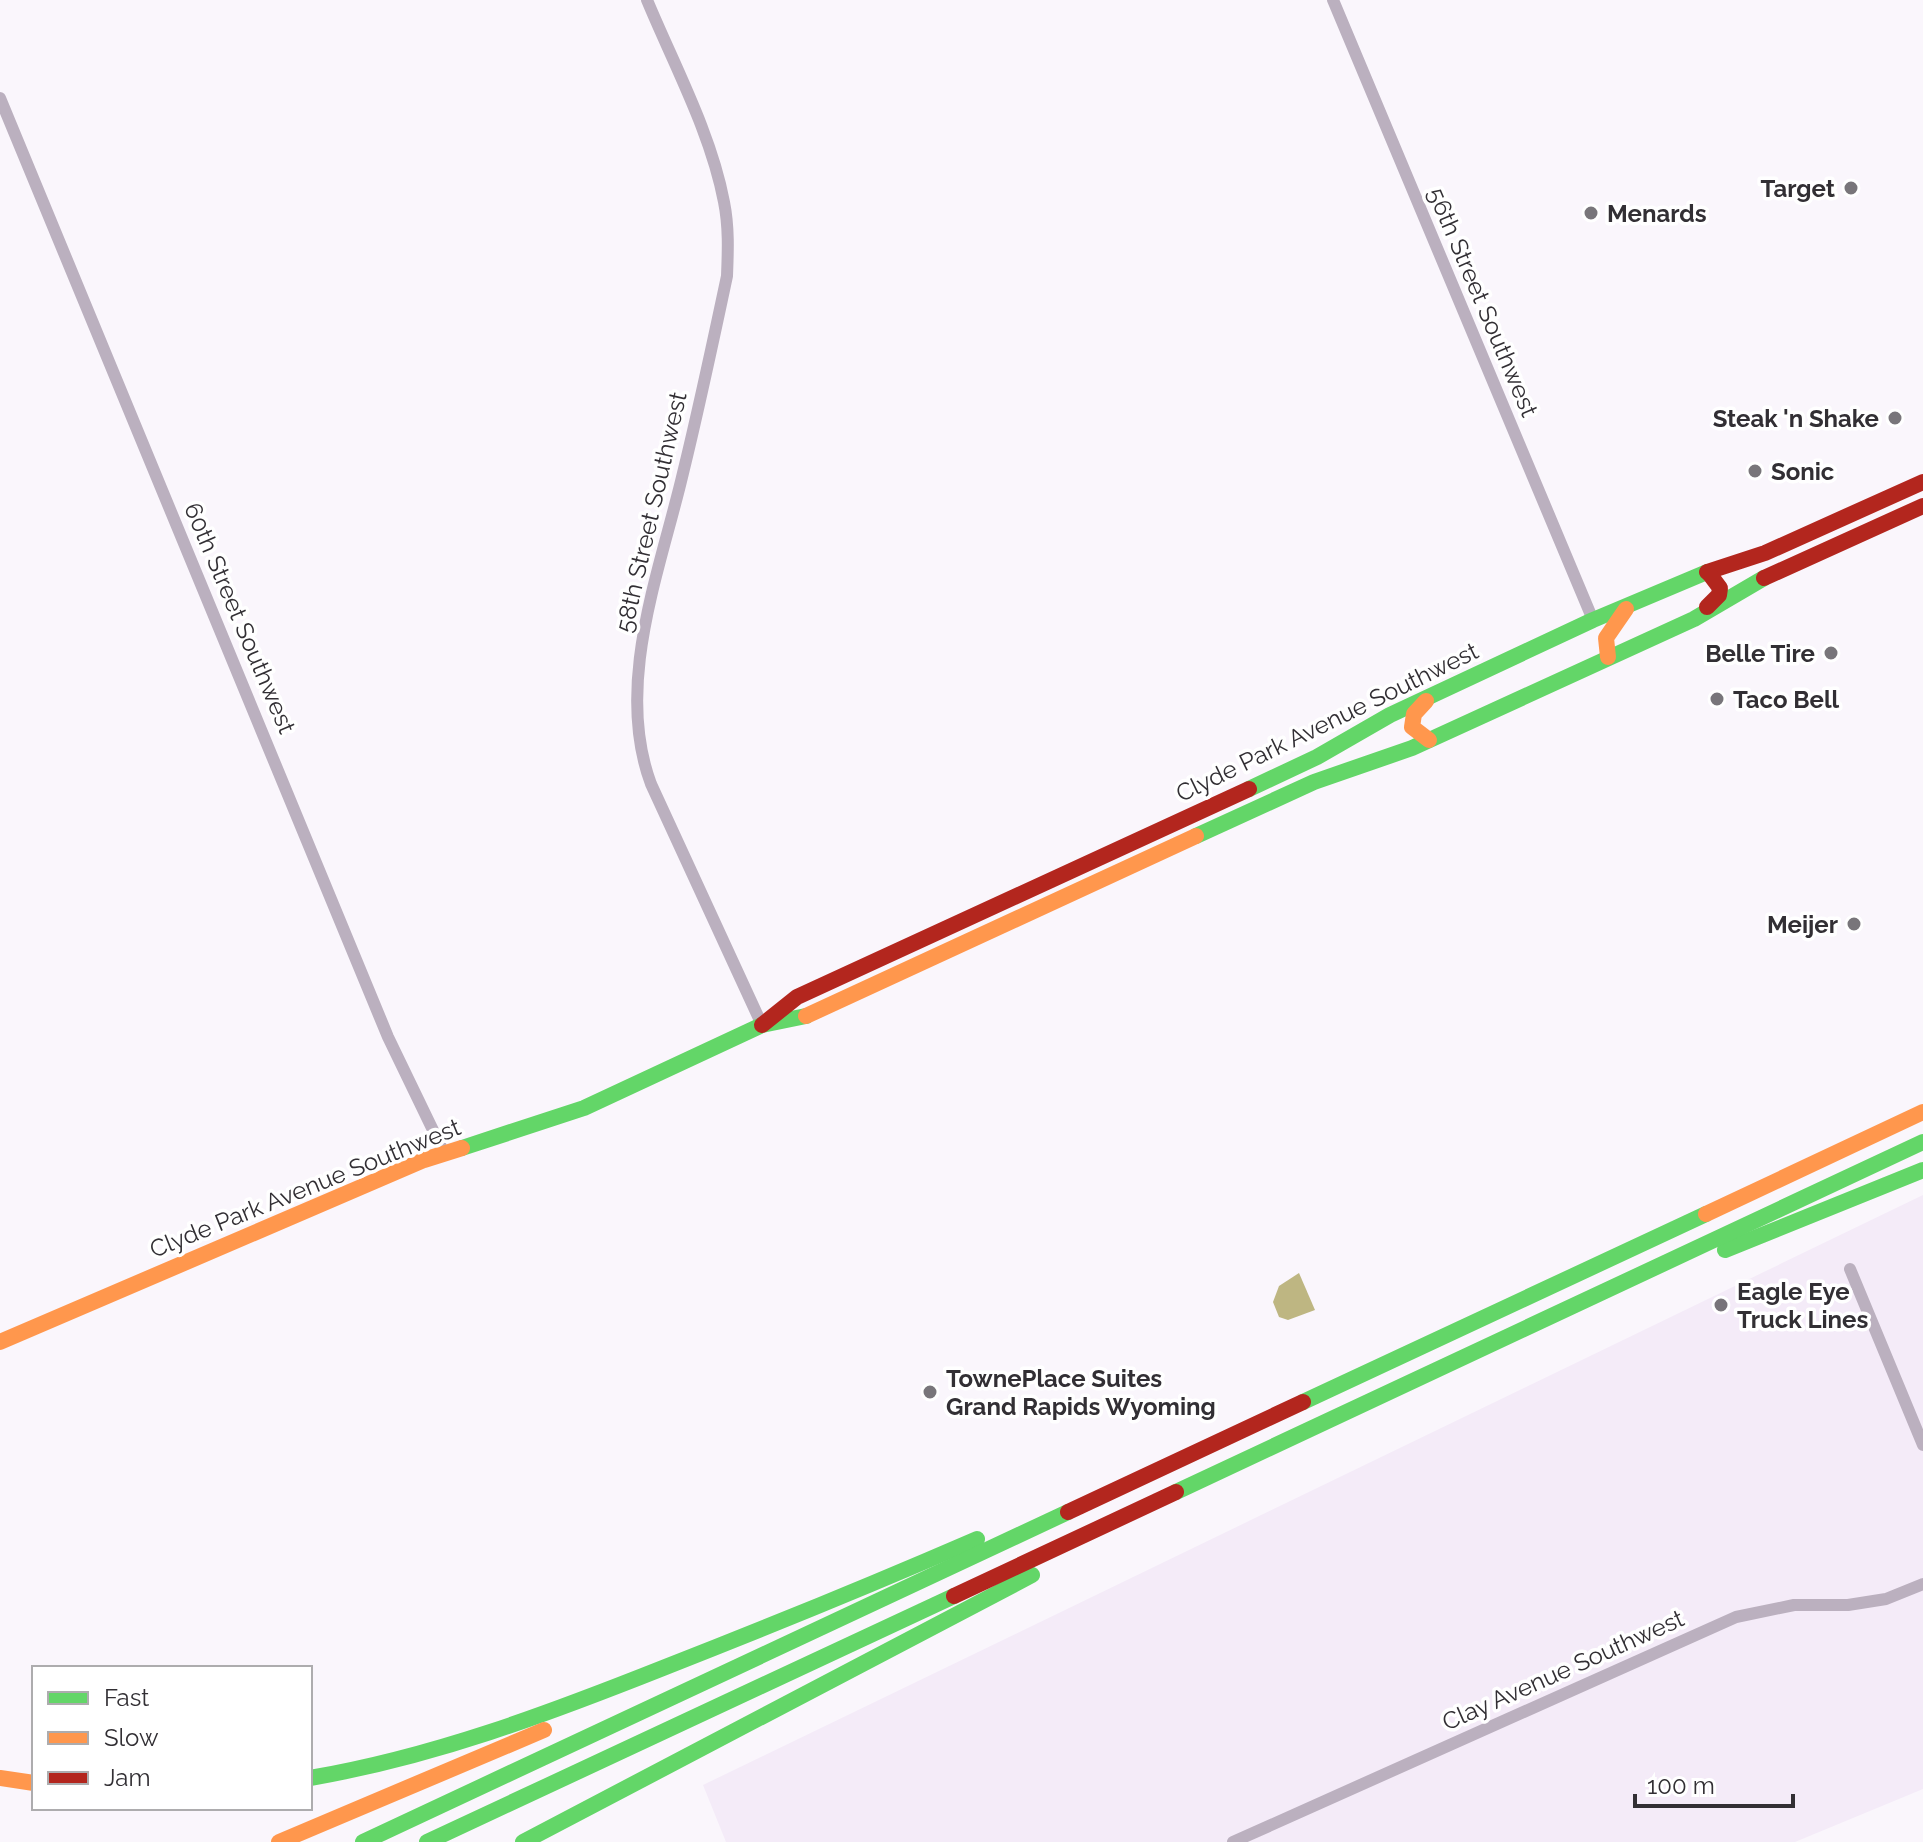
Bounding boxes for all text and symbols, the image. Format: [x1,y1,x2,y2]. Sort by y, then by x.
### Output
place label: Target [1761,174,1835,203]
marker: Target [1842,179,1860,197]
street label: 56th Street Southwest [1422,183,1544,421]
place label: Menards [1607,199,1707,228]
marker: Menards [1582,204,1600,222]
street label: 58th Street Southwest [609,389,693,635]
place label: Steak 'n Shake [1713,404,1879,433]
marker: Steak 'n Shake [1886,409,1904,427]
place label: Sonic [1771,457,1835,486]
marker: Sonic [1746,462,1764,480]
street label: 60th Street Southwest [178,498,302,738]
street label: Clyde Park Avenue Southwest [1171,636,1483,808]
place label: Belle Tire [1705,639,1815,668]
marker: Belle Tire [1822,644,1840,662]
place label: Taco Bell [1733,685,1840,714]
marker: Taco Bell [1708,690,1726,708]
place label: Meijer [1767,910,1838,939]
marker: Meijer [1845,915,1863,933]
street label: Clyde Park Avenue Southwest [145,1112,465,1264]
place label: Eagle Eye Truck Lines [1737,1277,1868,1334]
marker: Eagle Eye Truck Lines [1712,1296,1730,1314]
place label: TownePlace Suites Grand Rapids Wyoming [946,1364,1216,1421]
marker: TownePlace Suites Grand Rapids Wyoming [921,1383,939,1401]
street label: Clay Avenue Southwest [1438,1604,1688,1736]
legend [32,1666,312,1810]
text: Fast [104,1683,149,1712]
text: Slow [104,1723,159,1752]
scale bar [1635,1758,1793,1808]
text: Jam [104,1763,150,1792]
text: 100 m [1647,1771,1715,1800]

